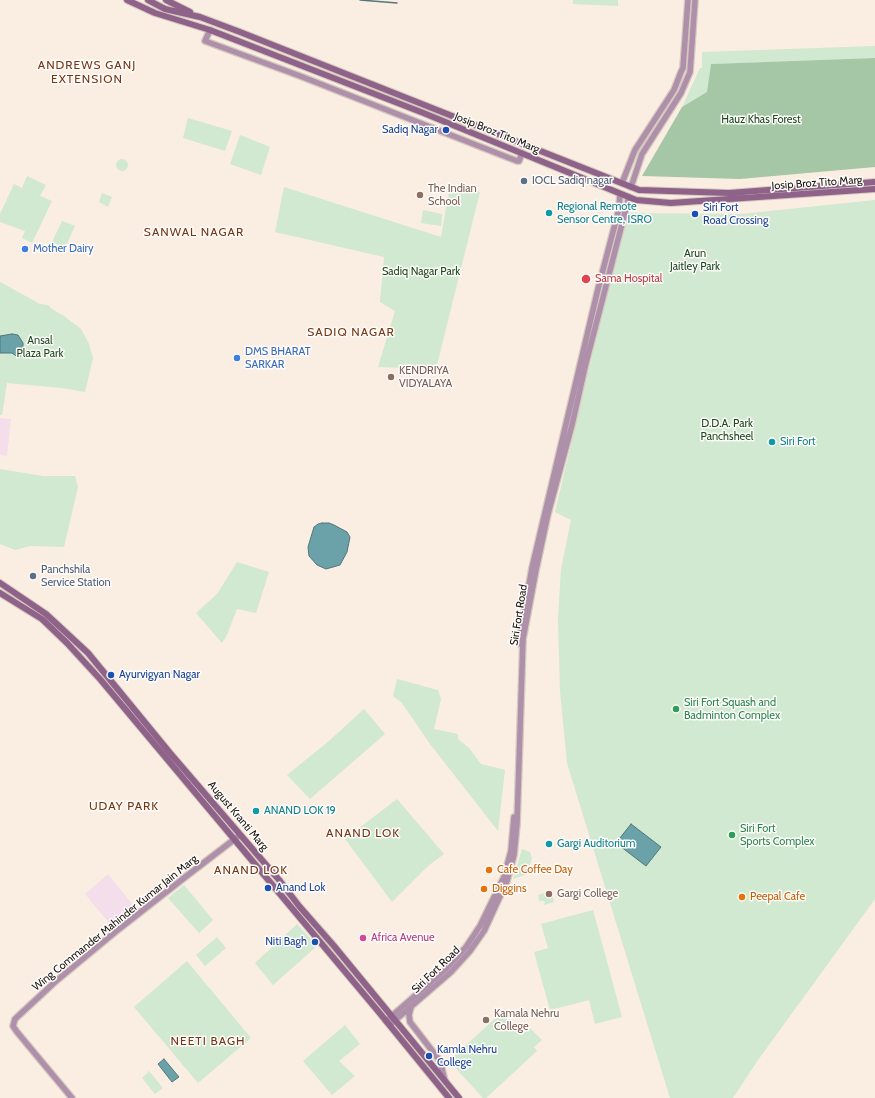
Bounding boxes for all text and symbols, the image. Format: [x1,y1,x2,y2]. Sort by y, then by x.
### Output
district label: ANDREWS GANJ EXTENSION [38,58,136,86]
street label: Josip Broz Tito Marg [452,110,542,156]
park label: Hauz Khas Forest [721,113,801,127]
place label: Sadiq Nagar [382,123,438,137]
marker: Sadiq Nagar [441,125,451,135]
street label: Josip Broz Tito Marg [771,173,863,193]
place label: IOCL Sadiq nagar [532,174,612,188]
marker: IOCL Sadiq nagar [519,176,529,186]
place label: The Indian School [428,182,477,208]
marker: The Indian School [415,190,425,200]
place label: Regional Remote Sensor Centre, ISRO [557,200,652,226]
place label: Siri Fort Road Crossing [703,201,768,227]
marker: Regional Remote Sensor Centre, ISRO [544,208,554,218]
marker: Siri Fort Road Crossing [690,209,700,219]
district label: SANWAL NAGAR [144,225,244,239]
place label: Mother Dairy [33,242,94,256]
marker: Mother Dairy [20,244,30,254]
park label: Arun Jaitley Park [670,247,720,273]
park label: Sadiq Nagar Park [382,265,460,279]
place label: Sama Hospital [595,272,662,286]
marker: Sama Hospital [580,273,592,285]
district label: SADIQ NAGAR [307,325,395,339]
park label: Ansal Plaza Park [17,334,63,360]
place label: DMS BHARAT SARKAR [245,345,311,371]
marker: DMS BHARAT SARKAR [232,353,242,363]
place label: KENDRIYA VIDYALAYA [399,364,452,390]
marker: KENDRIYA VIDYALAYA [386,372,396,382]
park label: D.D.A. Park Panchsheel [701,417,753,443]
place label: Siri Fort [780,435,815,449]
marker: Siri Fort [767,437,777,447]
place label: Panchshila Service Station [41,563,111,589]
marker: Panchshila Service Station [28,571,38,581]
street label: Siri Fort Road [508,583,530,647]
place label: Ayurvigyan Nagar [119,668,200,682]
marker: Ayurvigyan Nagar [106,670,116,680]
place label: Siri Fort Squash and Badminton Complex [684,696,780,722]
marker: Siri Fort Squash and Badminton Complex [671,704,681,714]
street label: August Kranti Marg [205,778,271,854]
district label: UDAY PARK [89,799,159,813]
place label: ANAND LOK 19 [264,804,336,818]
marker: ANAND LOK 19 [251,806,261,816]
place label: Siri Fort Sports Complex [740,822,815,848]
district label: ANAND LOK [326,826,400,840]
marker: Siri Fort Sports Complex [727,830,737,840]
place label: Gargi Auditorium [557,837,635,851]
marker: Gargi Auditorium [544,839,554,849]
street label: Wing Commander Mahinder Kumar Jain Marg [30,852,200,994]
district label: ANAND LOK [214,863,288,877]
place label: Cafe Coffee Day [497,863,573,877]
marker: Cafe Coffee Day [484,865,494,875]
place label: Anand Lok [276,881,325,895]
place label: Diggins [492,882,526,896]
marker: Anand Lok [263,883,273,893]
marker: Diggins [479,884,489,894]
place label: Gargi College [557,887,618,901]
marker: Gargi College [544,889,554,899]
place label: Peepal Cafe [750,890,805,904]
marker: Peepal Cafe [737,892,747,902]
place label: Africa Avenue [371,931,435,945]
marker: Africa Avenue [358,933,368,943]
place label: Niti Bagh [265,935,307,949]
marker: Niti Bagh [310,937,320,947]
street label: Siri Fort Road [409,944,463,996]
place label: Kamala Nehru College [494,1007,559,1033]
marker: Kamala Nehru College [481,1015,491,1025]
district label: NEETI BAGH [171,1034,245,1048]
place label: Kamla Nehru College [437,1043,497,1069]
marker: Kamla Nehru College [424,1051,434,1061]

